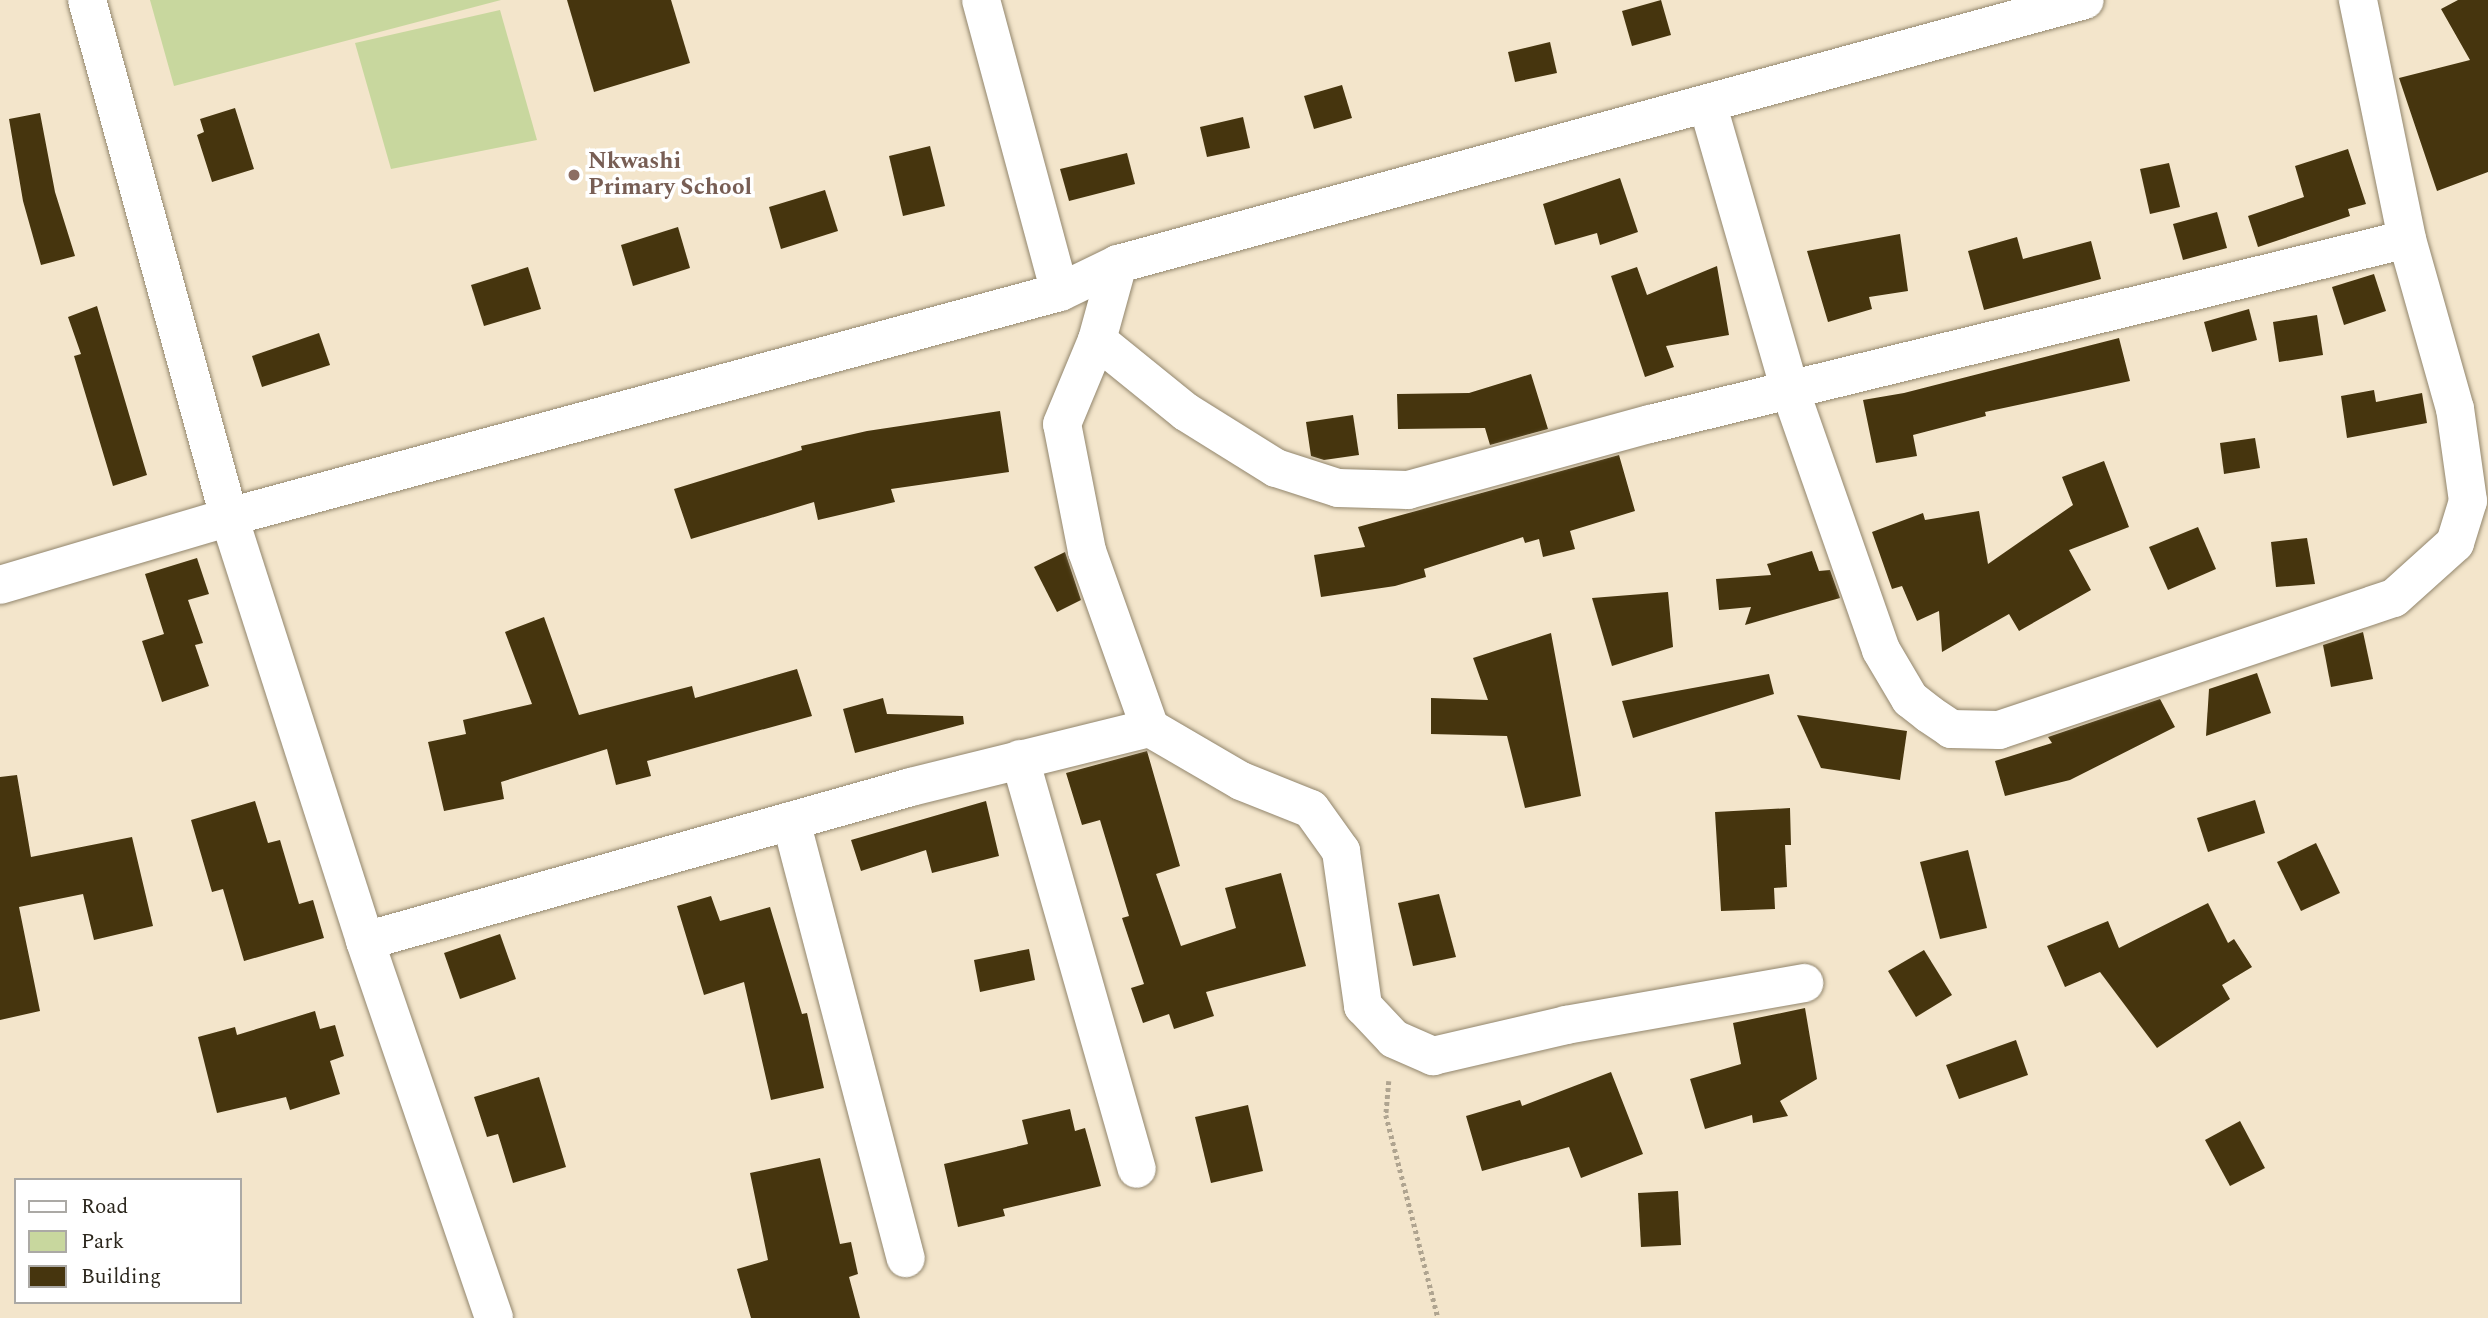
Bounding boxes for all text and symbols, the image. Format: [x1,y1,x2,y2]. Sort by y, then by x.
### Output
place label: Nkwashi Primary School [588,148,752,202]
marker: Nkwashi Primary School [566,167,582,183]
legend [14,1178,242,1304]
text: Road [81,1191,128,1223]
text: Park [81,1226,124,1258]
text: Building [81,1261,161,1293]

